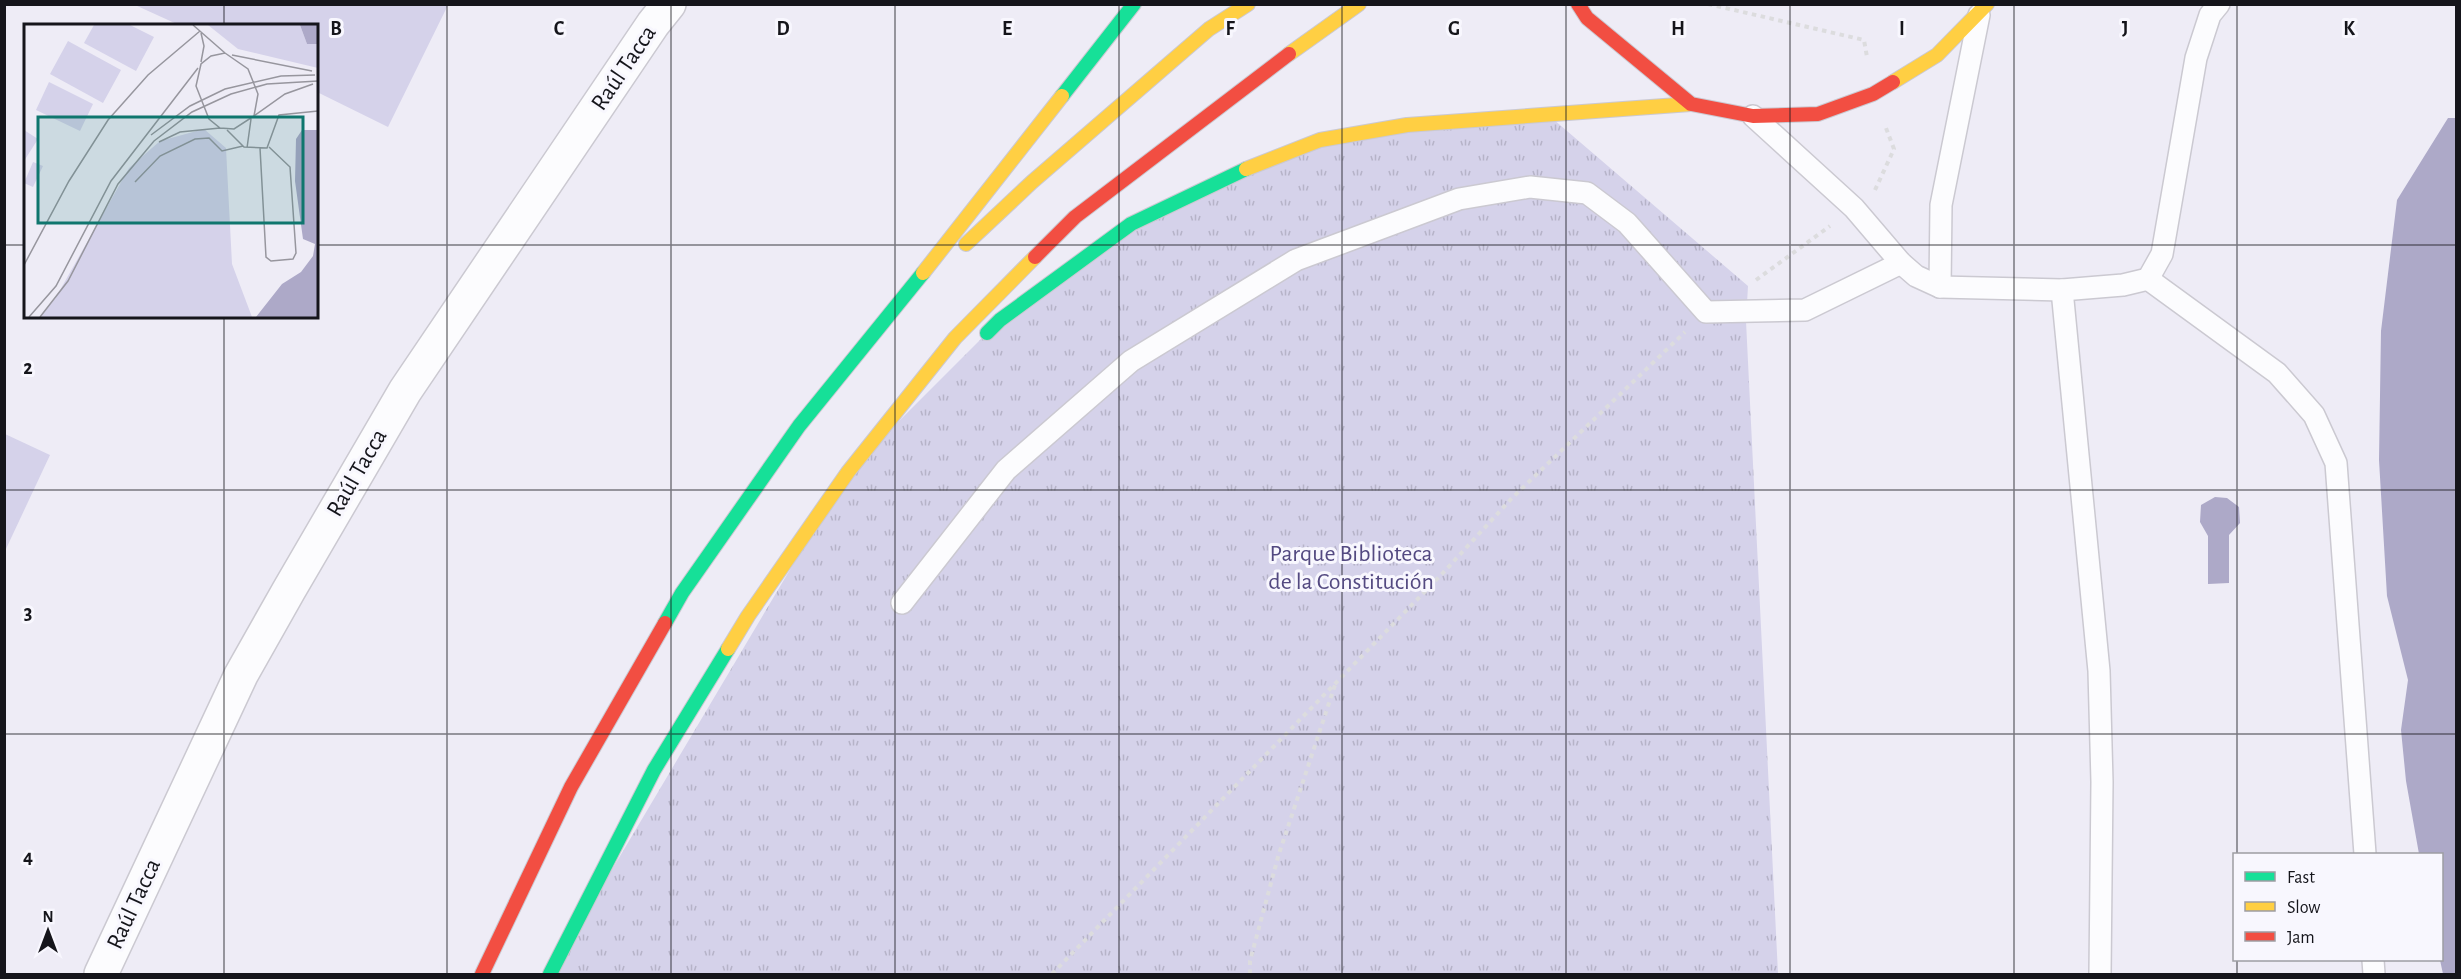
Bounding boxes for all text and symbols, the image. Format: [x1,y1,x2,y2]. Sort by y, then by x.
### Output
text: B [330,19,342,39]
text: C [554,19,565,39]
text: D [776,19,790,39]
text: E [1002,19,1012,39]
text: F [1225,19,1235,39]
text: G [1448,19,1460,39]
text: H [1671,19,1685,39]
text: I [1899,19,1905,39]
text: J [2122,19,2128,39]
text: K [2343,19,2355,39]
street label: Raúl Tacca [587,21,661,115]
inset map [24,24,318,318]
text: 2 [23,358,33,378]
street label: Raúl Tacca [322,425,392,521]
park label: Parque Biblioteca de la Constitución [1268,542,1434,594]
text: 3 [24,603,32,623]
text: 4 [23,847,33,867]
legend [2233,853,2443,961]
street label: Raúl Tacca [103,855,165,953]
text: Fast [2287,869,2315,887]
text: Slow [2287,899,2320,917]
north arrow [18,901,78,961]
text: N [42,909,54,925]
text: Jam [2287,929,2315,947]

